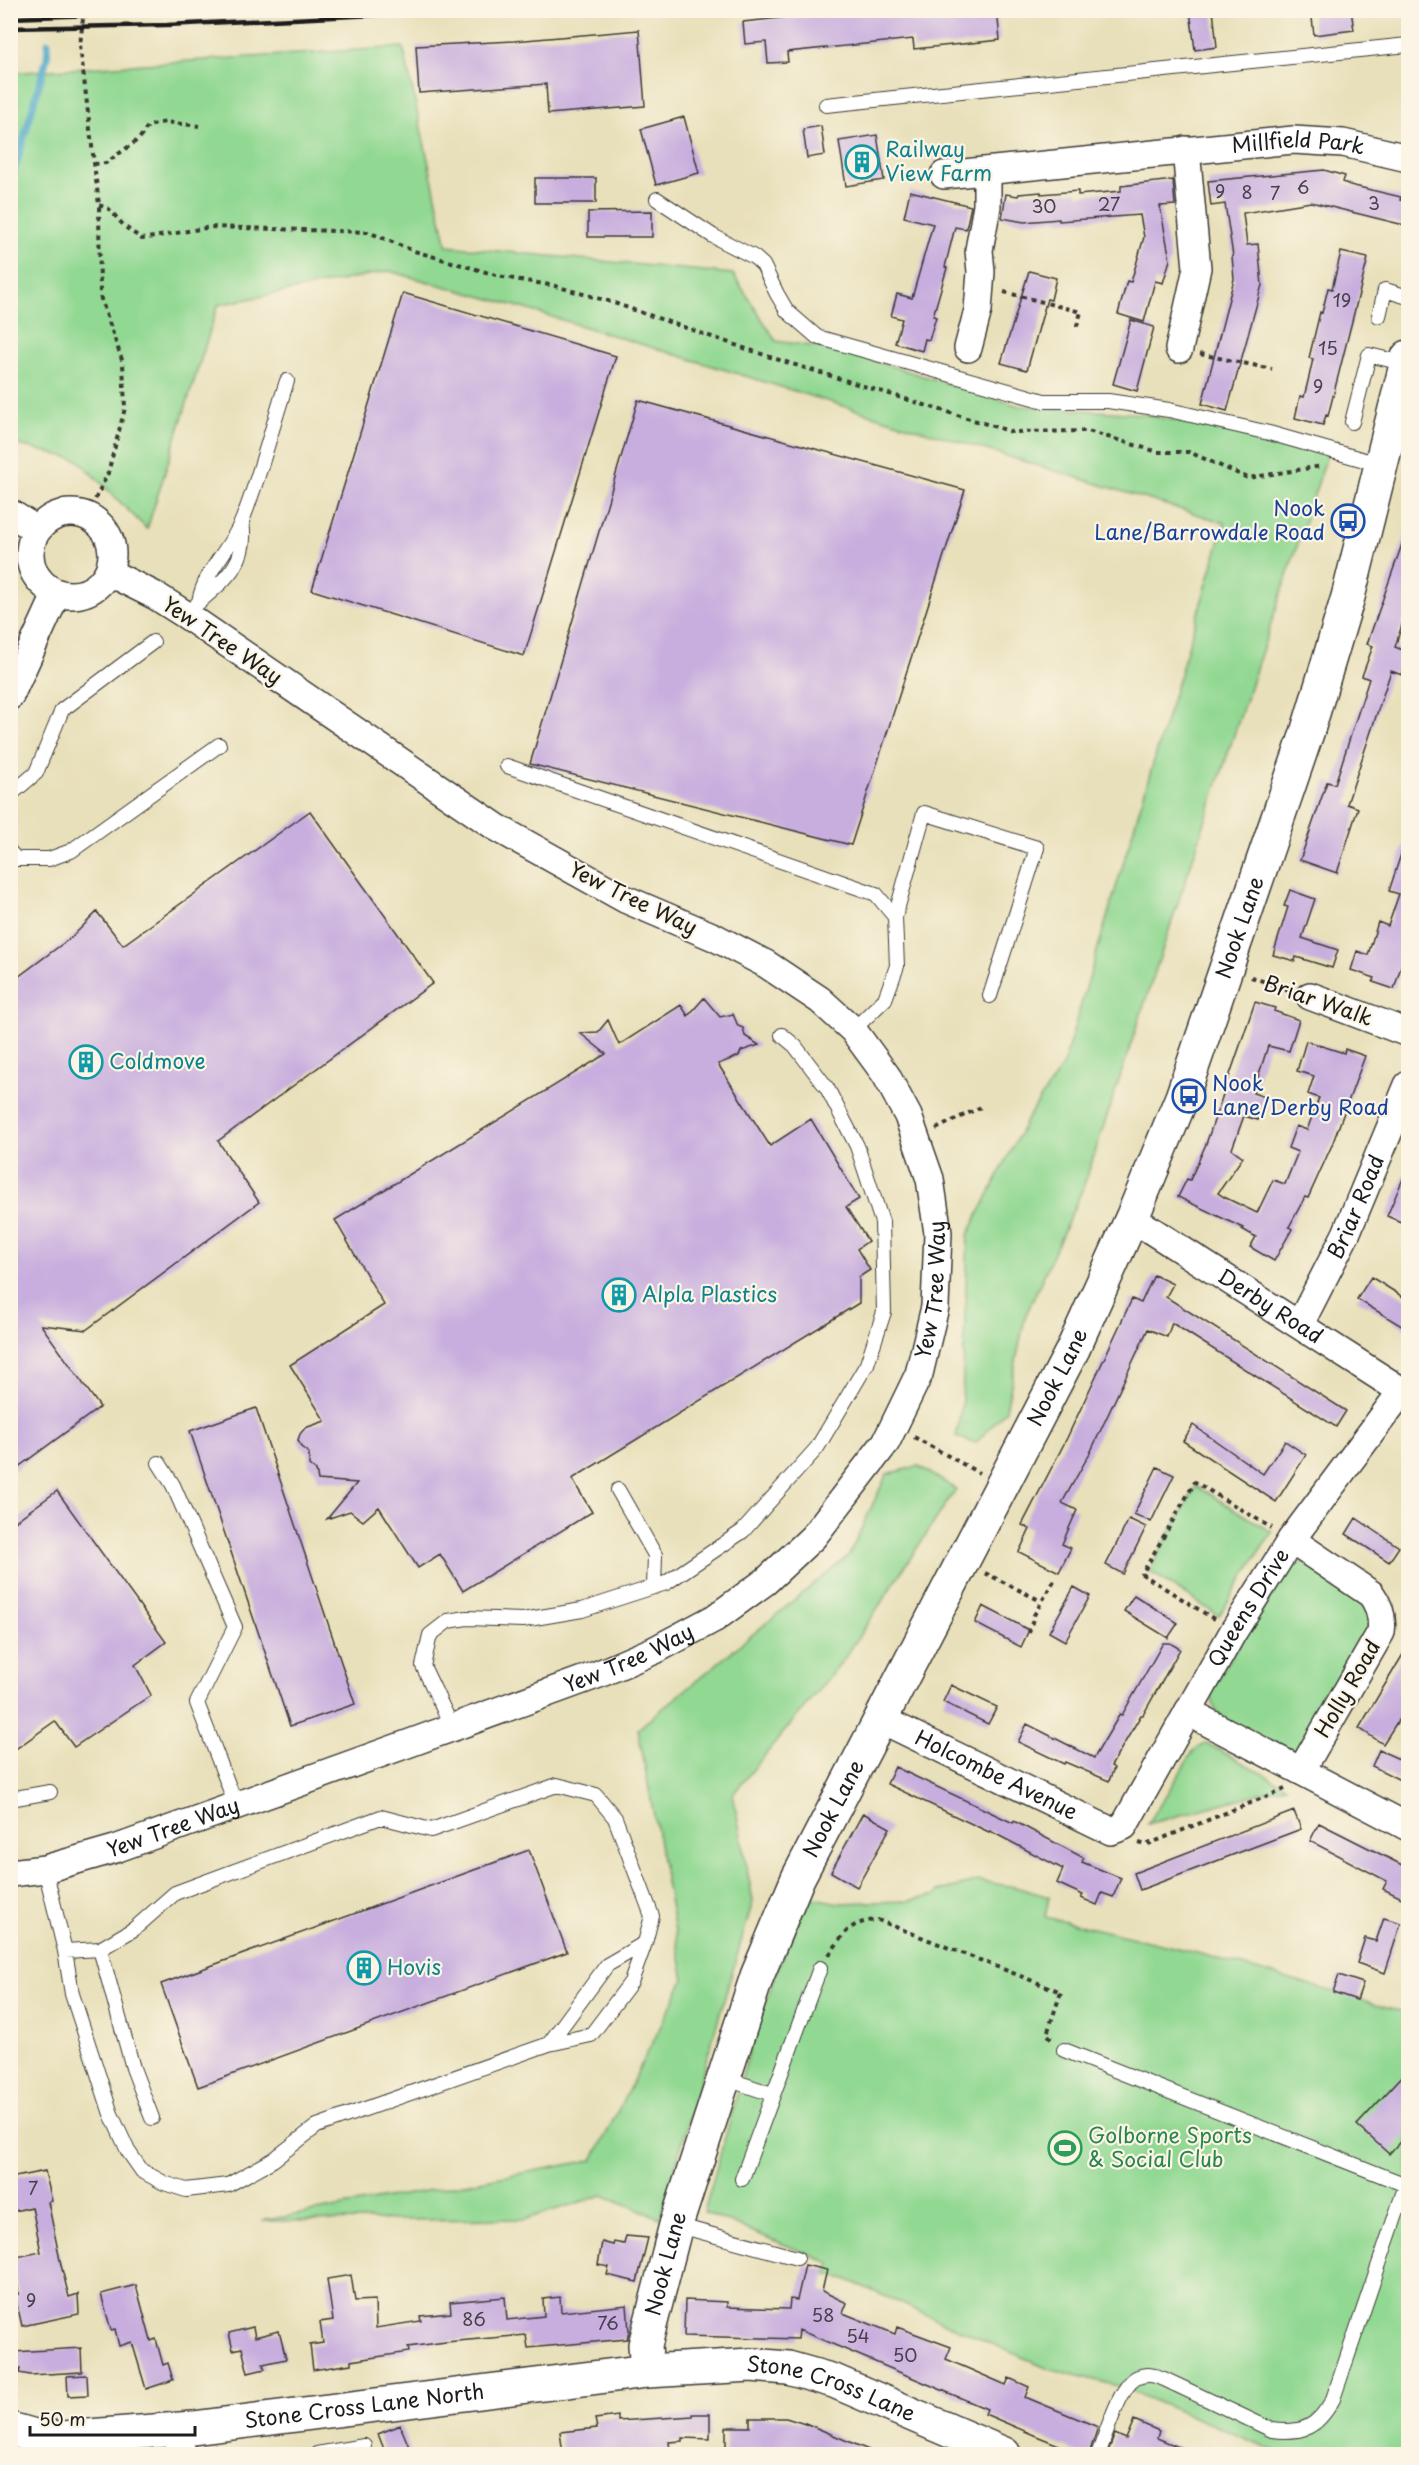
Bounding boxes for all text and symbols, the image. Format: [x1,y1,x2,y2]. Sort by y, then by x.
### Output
street label: Millfield Park [1230,122,1368,162]
place label: Railway View Farm [885,132,992,188]
building icon: Railway View Farm [844,144,880,180]
house number: 6 [1297,173,1309,200]
house number: 9 [1215,177,1225,204]
house number: 8 [1241,178,1253,205]
house number: 7 [1270,179,1280,206]
house number: 3 [1368,189,1380,216]
house number: 27 [1098,190,1120,217]
house number: 30 [1031,192,1057,219]
house number: 19 [1333,286,1351,313]
house number: 15 [1318,334,1338,361]
house number: 9 [1313,372,1323,399]
place label: Nook Lane/Barrowdale Road [1094,491,1325,547]
bus stop icon: Nook Lane/Barrowdale Road [1330,503,1366,539]
street label: Yew Tree Way [156,587,290,692]
street label: Yew Tree Way [564,852,703,942]
street label: Nook Lane [1206,871,1271,982]
street label: Briar Walk [1260,966,1378,1033]
building icon: Coldmove [68,1044,104,1080]
place label: Coldmove [109,1044,206,1076]
place label: Nook Lane/Derby Road [1212,1066,1389,1122]
bus stop icon: Nook Lane/Derby Road [1171,1078,1207,1114]
street label: Briar Road [1318,1149,1391,1264]
street label: Yew Tree Way [905,1219,952,1362]
street label: Derby Road [1212,1259,1330,1351]
building icon: Alpla Plastics [601,1277,637,1313]
place label: Alpla Plastics [642,1277,777,1309]
street label: Nook Lane [1018,1323,1094,1431]
street label: Queens Drive [1198,1541,1296,1672]
street label: Yew Tree Way [559,1614,699,1700]
street label: Holly Road [1305,1633,1387,1743]
street label: Holcombe Avenue [910,1720,1084,1827]
street label: Nook Lane [793,1753,871,1863]
street label: Yew Tree Way [103,1788,244,1865]
building icon: Hovis [346,1950,382,1986]
place label: Hovis [387,1950,441,1982]
place label: Golborne Sports & Social Club [1088,2118,1252,2174]
sports icon: Golborne Sports & Social Club [1047,2130,1083,2166]
house number: 7 [28,2174,38,2201]
street label: Nook Lane [635,2207,693,2319]
house number: 9 [26,2286,36,2313]
house number: 58 [812,2301,834,2328]
house number: 86 [462,2305,486,2332]
house number: 76 [597,2309,619,2336]
house number: 54 [846,2322,870,2349]
house number: 50 [893,2341,917,2368]
street label: Stone Cross Lane [745,2347,921,2428]
street label: Stone Cross Lane North [242,2374,486,2435]
scale bar [30,2399,195,2437]
text: 50 m [39,2405,86,2432]

